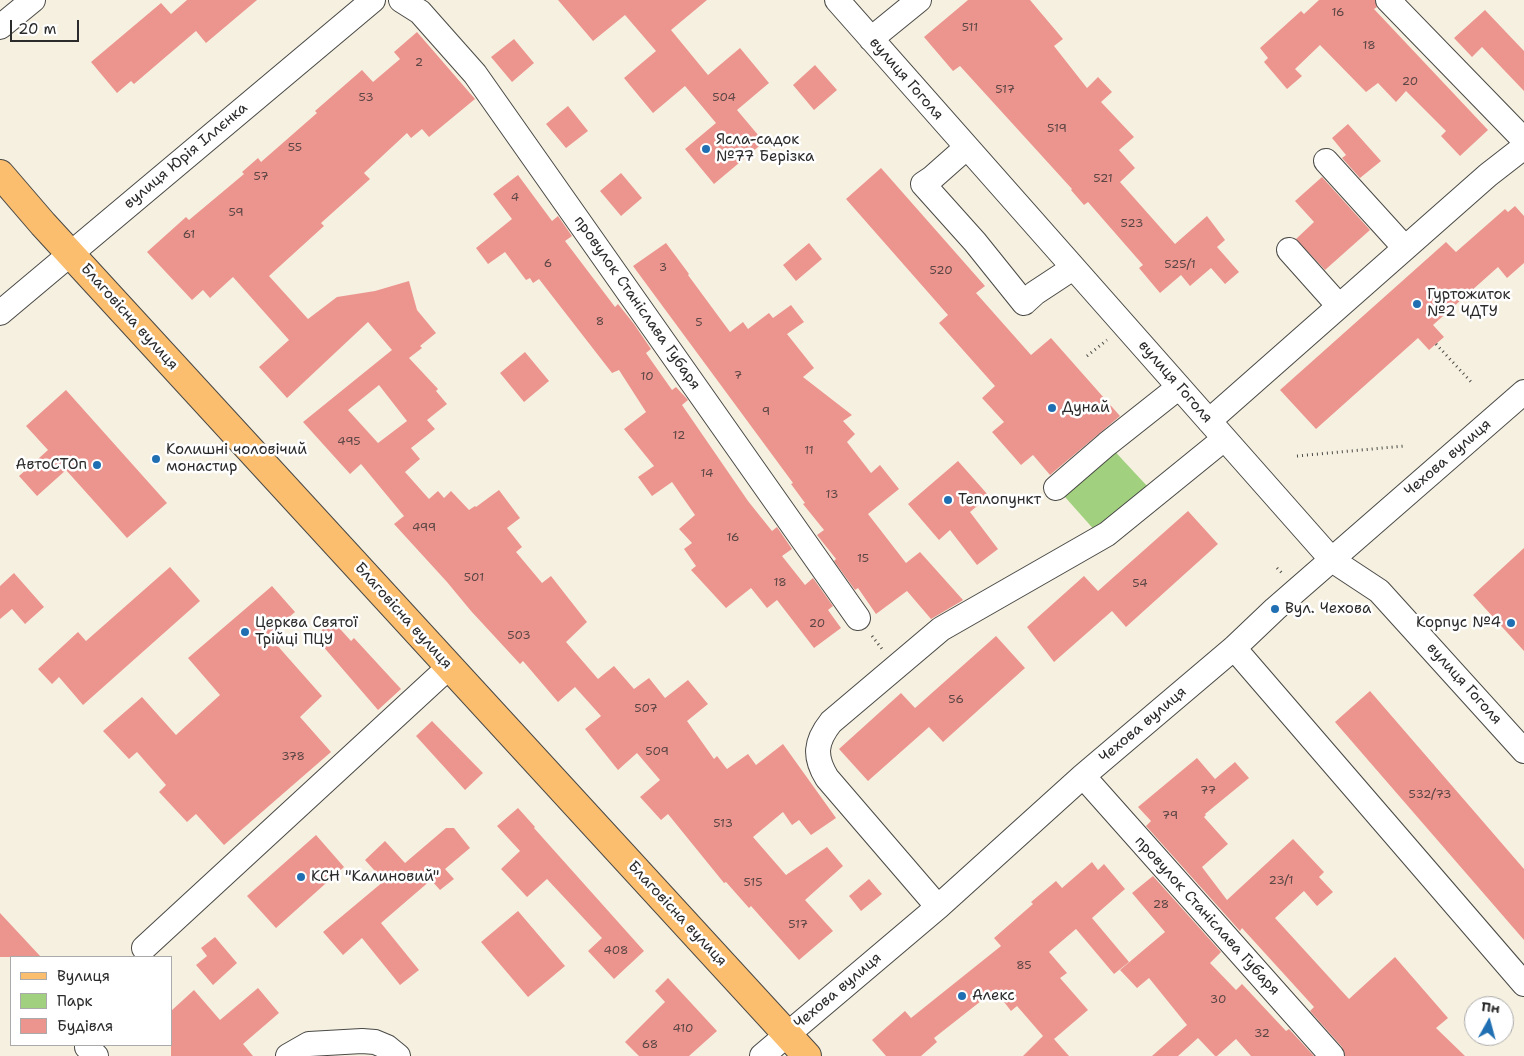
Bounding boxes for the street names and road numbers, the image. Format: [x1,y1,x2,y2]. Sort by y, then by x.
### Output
street label: вулиця Гоголя [865,34,947,124]
street label: вулиця Юрія Іллєнка [121,99,251,213]
street label: провулок Станіслава Губаря [570,213,704,393]
street label: Благовісна вулиця [76,260,182,374]
street label: вулиця Гоголя [1134,337,1216,427]
street label: Чехова вулиця [1401,416,1495,500]
street label: Благовісна вулиця [350,559,456,673]
street label: вулиця Гоголя [1423,639,1505,729]
street label: Чехова вулиця [1096,683,1190,767]
street label: провулок Станіслава Губаря [1131,833,1283,999]
street label: Благовісна вулиця [624,858,730,970]
street label: Чехова вулиця [791,949,885,1033]

